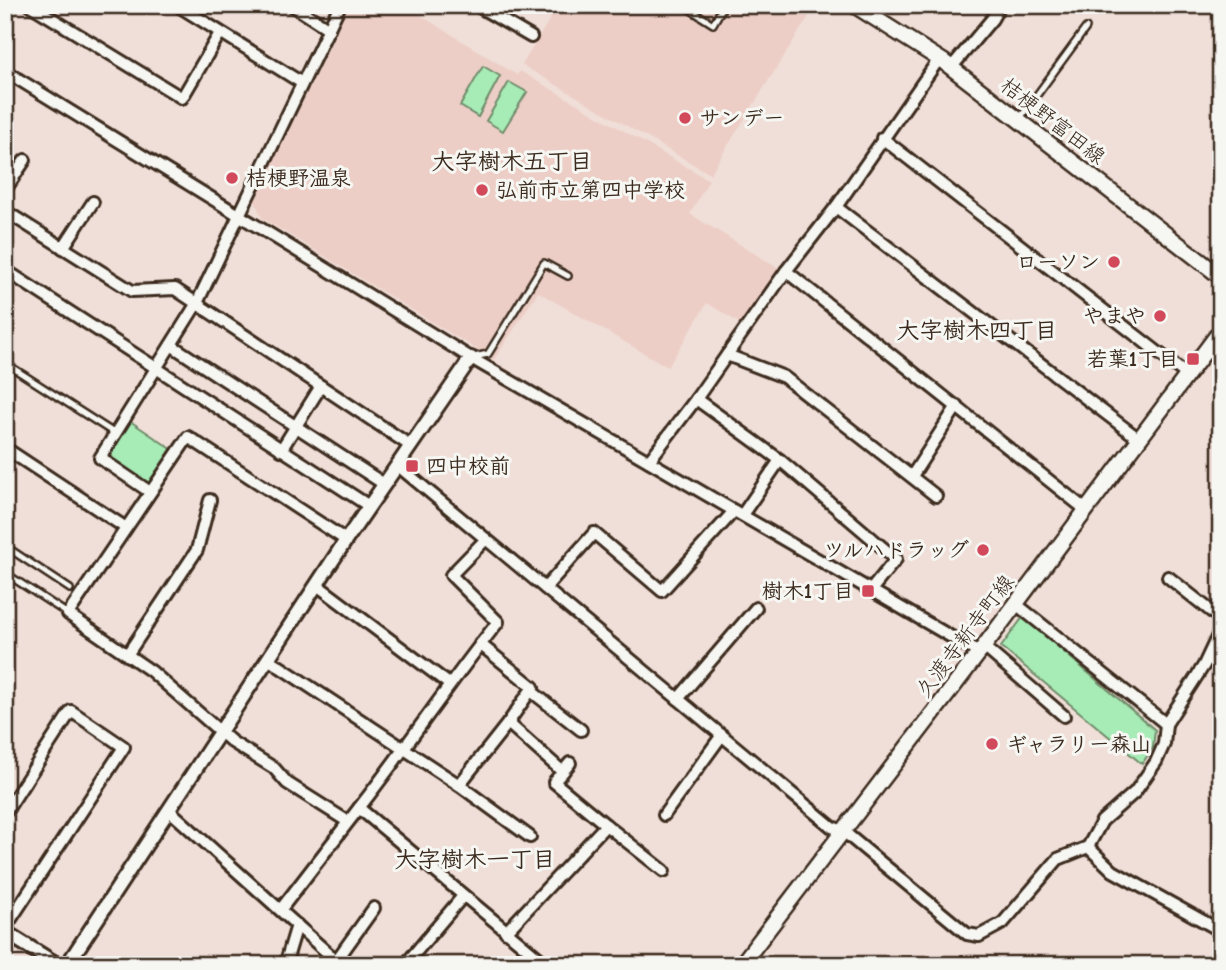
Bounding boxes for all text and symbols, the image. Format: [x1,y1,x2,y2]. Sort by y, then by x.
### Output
street label: 桔梗野富田線 [996,73,1110,169]
place label: サンデー [699,106,784,130]
marker: サンデー [677,110,693,126]
district label: 大字樹木五丁目 [432,148,593,175]
place label: 桔梗野温泉 [246,166,351,190]
marker: 桔梗野温泉 [224,170,240,186]
place label: 弘前市立第四中学校 [496,178,685,202]
marker: 弘前市立第四中学校 [474,182,490,198]
place label: ローソン [1016,250,1100,274]
marker: ローソン [1106,254,1122,270]
place label: やまや [1083,304,1146,328]
marker: やまや [1152,308,1168,324]
district label: 大字樹木四丁目 [897,317,1058,344]
place label: 若葉1丁目 [1087,347,1179,371]
marker: 若葉1丁目 [1185,351,1201,367]
place label: 四中校前 [426,454,510,478]
marker: 四中校前 [404,458,420,474]
place label: ツルハドラッグ [823,538,969,562]
marker: ツルハドラッグ [975,542,991,558]
street label: 久渡寺新寺町線 [911,570,1019,702]
place label: 樹木1丁目 [762,579,854,603]
marker: 樹木1丁目 [860,583,876,599]
place label: ギャラリー森山 [1006,732,1152,756]
marker: ギャラリー森山 [984,736,1000,752]
district label: 大字樹木一丁目 [395,846,556,873]

